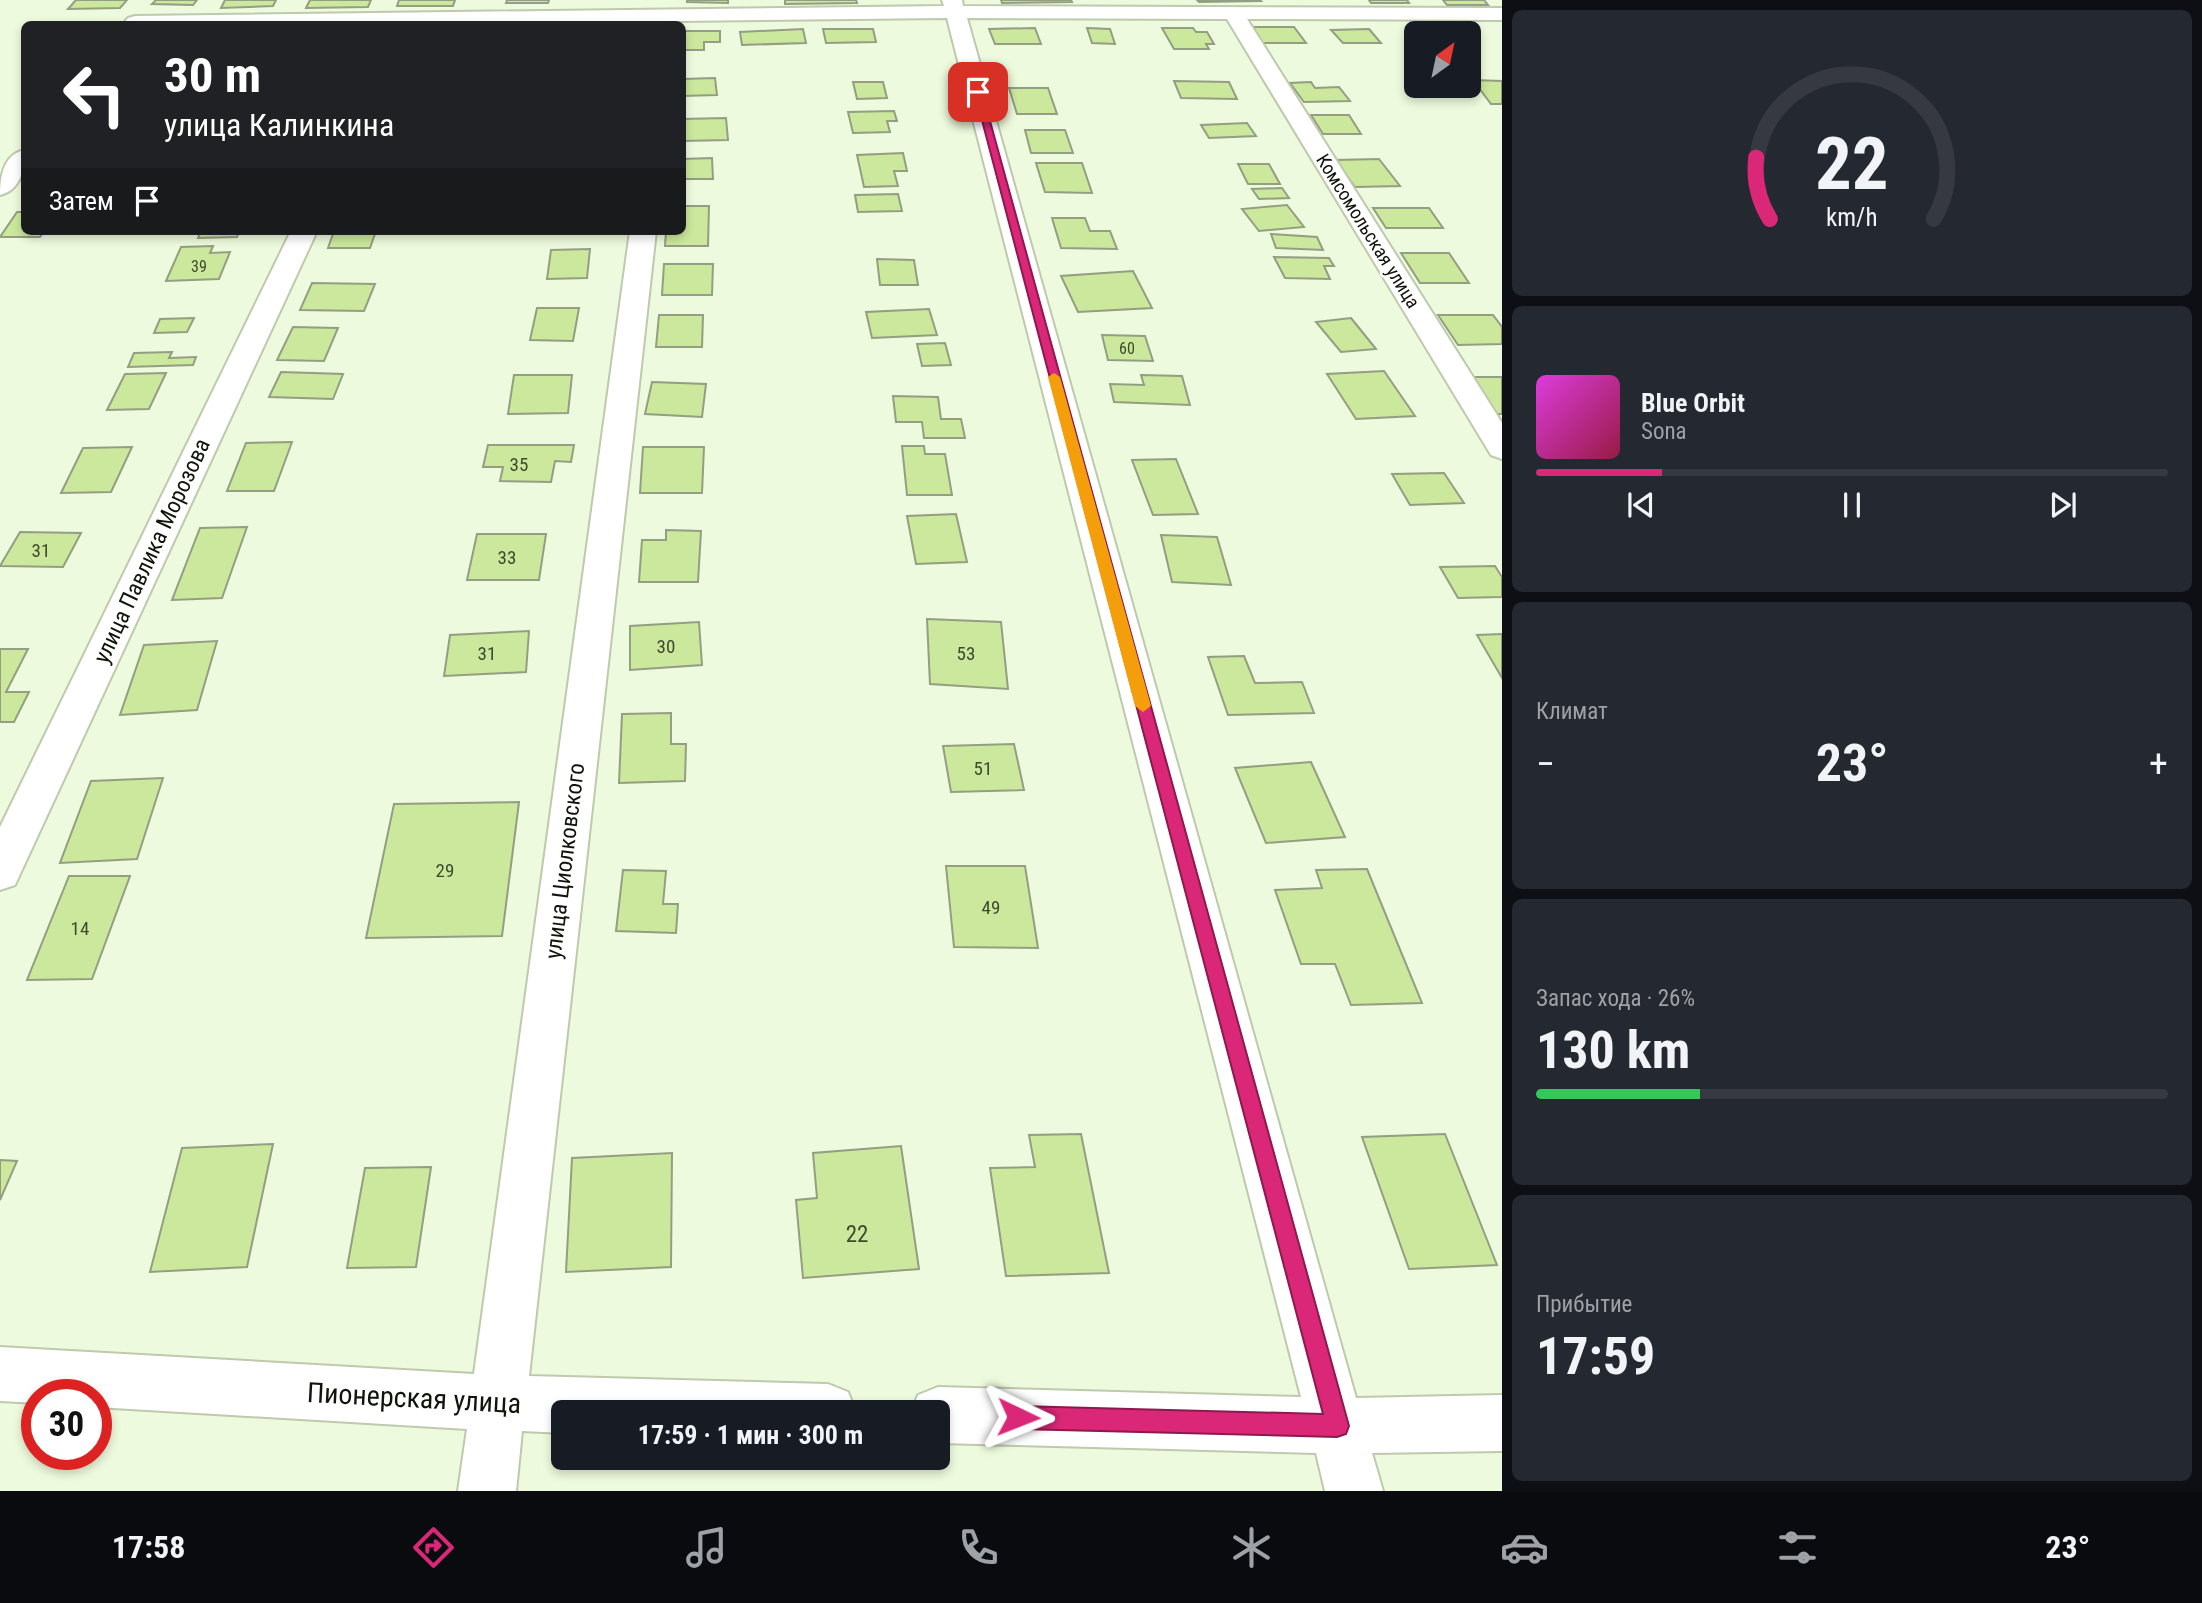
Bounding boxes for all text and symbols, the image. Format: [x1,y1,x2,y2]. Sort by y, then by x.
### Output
north arrow [1404,21,1480,98]
map controls [1404,21,1481,98]
text: 30 m [164,47,261,104]
icon: left [49,49,140,140]
pin [948,62,1008,122]
icon: arrive [959,73,997,111]
text: улица Калинкина [164,106,394,144]
text: 22 [1815,121,1889,207]
street label: Комсомольская улица [1311,150,1425,312]
icon: arrive [128,182,166,220]
text: Затем [49,186,114,216]
text: km/h [1826,203,1878,232]
house number: 39 [191,257,207,276]
house number: 60 [1119,339,1135,358]
text: Blue Orbit [1641,388,1745,418]
text: Sona [1641,418,1687,445]
street label: улица Павлика Морозова [88,434,216,668]
house number: 35 [510,453,528,476]
icon: previous [1622,486,1660,524]
icon: pause [1833,486,1871,524]
icon: next [2044,486,2082,524]
house number: 31 [32,539,50,562]
house number: 33 [498,546,516,569]
house number: 30 [657,635,675,658]
house number: 31 [478,642,496,665]
house number: 53 [957,642,975,665]
text: Климат [1536,698,1608,725]
text: 23° [1816,733,1888,794]
text: − [1536,742,1555,786]
text: + [2149,742,2168,786]
house number: 51 [974,757,992,780]
street label: улица Циолковского [540,761,590,961]
house number: 29 [436,859,454,882]
house number: 49 [982,896,1000,919]
house number: 14 [71,917,89,940]
text: Запас хода · 26% [1536,985,1695,1012]
text: 130 km [1536,1020,1690,1081]
house number: 22 [846,1221,868,1248]
text: Прибытие [1536,1291,1632,1318]
text: 17:59 [1536,1326,1655,1387]
street label: Пионерская улица [306,1376,522,1420]
speed limit sign: 30 [21,1379,112,1470]
position arrow [981,1380,1055,1454]
text: 17:59 · 1 мин · 300 m [638,1420,863,1450]
icon: directions [409,1523,458,1572]
icon: music [682,1523,731,1572]
icon: phone [954,1523,1003,1572]
icon: climate [1227,1523,1276,1572]
icon: car [1500,1523,1549,1572]
icon: filters [1773,1523,1822,1572]
text: 17:58 [112,1528,185,1566]
text: 23° [2045,1528,2090,1566]

